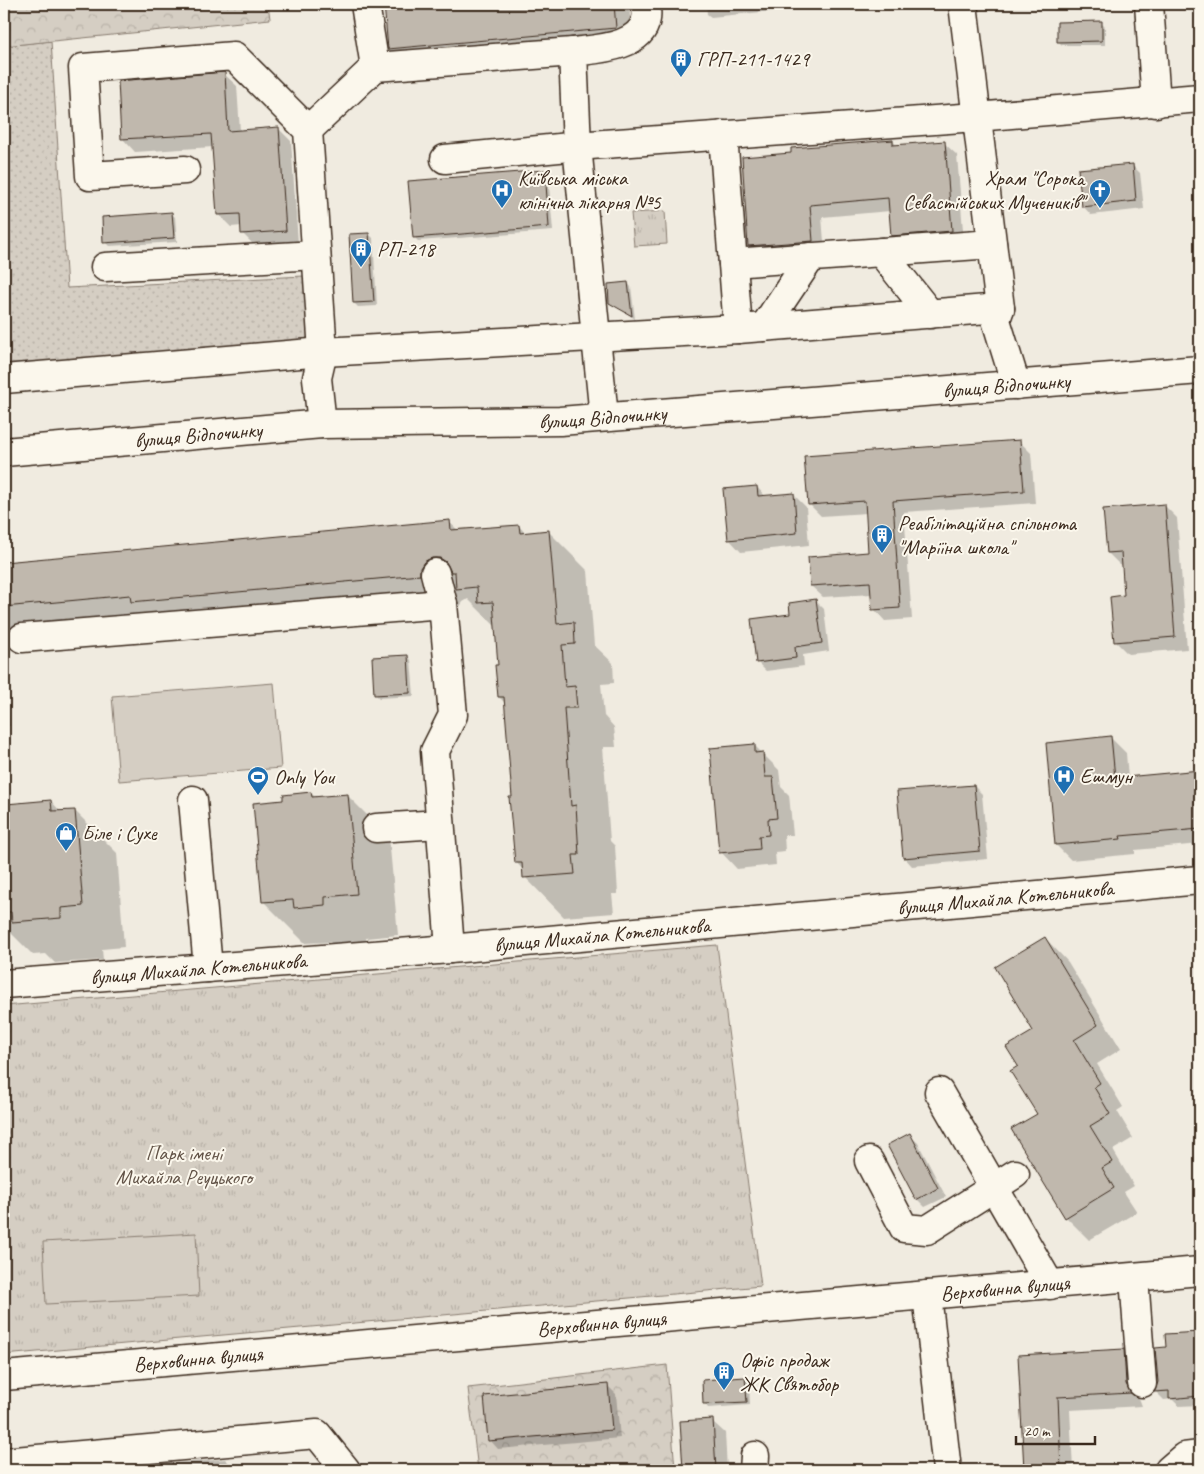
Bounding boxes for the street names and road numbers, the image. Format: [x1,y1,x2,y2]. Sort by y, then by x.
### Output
street label: вулиця Відпочинку [942,367,1073,403]
street label: вулиця Відпочинку [539,399,669,434]
street label: вулиця Відпочинку [134,416,265,453]
street label: вулиця Михайла Котельникова [896,875,1117,921]
street label: вулиця Михайла Котельникова [493,912,713,958]
street label: вулиця Михайла Котельникова [89,947,310,990]
street label: Верховинна вулиця [939,1269,1072,1307]
street label: Верховинна вулиця [536,1305,669,1342]
street label: Верховинна вулиця [133,1340,265,1378]

